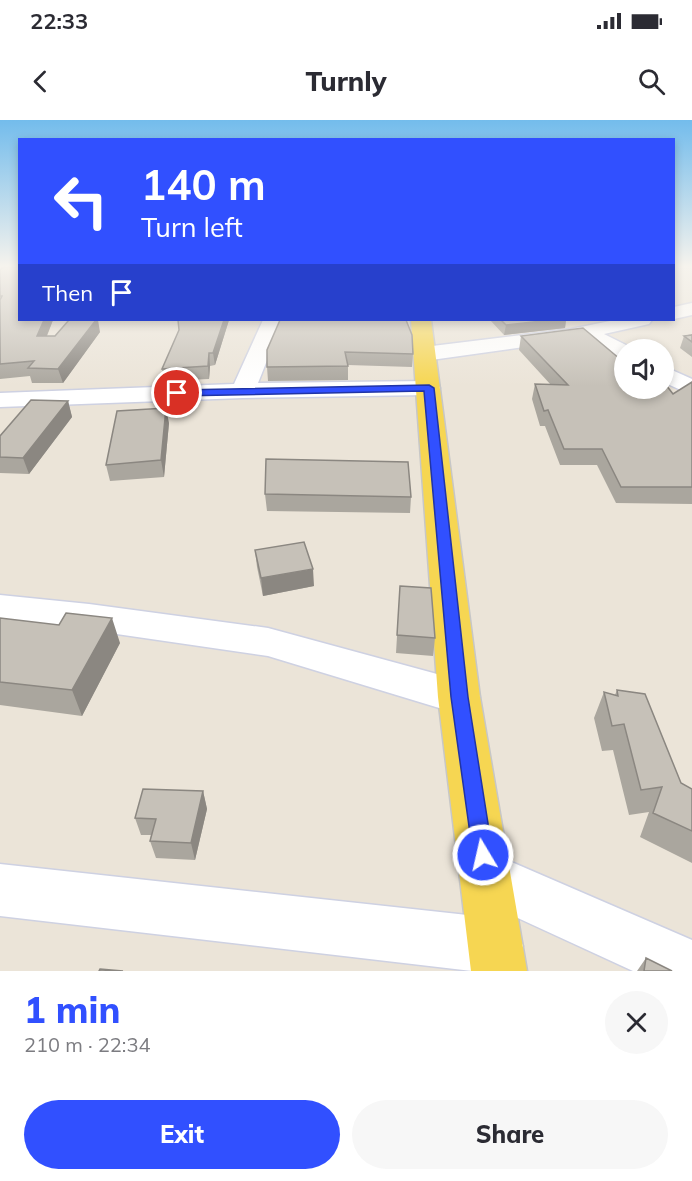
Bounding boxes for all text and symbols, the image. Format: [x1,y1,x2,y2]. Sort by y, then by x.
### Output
text: 22:33 [30,7,88,35]
text: Turnly [305,64,387,98]
icon: back [24,65,57,98]
icon: search [635,65,668,98]
text: 140 m [141,158,266,211]
icon: left [42,162,120,240]
text: Turn left [141,210,243,244]
icon: arrive [105,276,138,309]
text: Then [42,279,93,307]
map controls [614,339,674,399]
button: sound [614,339,674,399]
pin [151,367,202,418]
icon: arrive [160,376,193,409]
position arrow [451,823,515,887]
text: 1 min [24,987,120,1032]
button: close [605,991,668,1054]
text: 210 m · 22:34 [24,1032,150,1057]
button: Exit [24,1100,340,1169]
button: Share [352,1100,668,1169]

